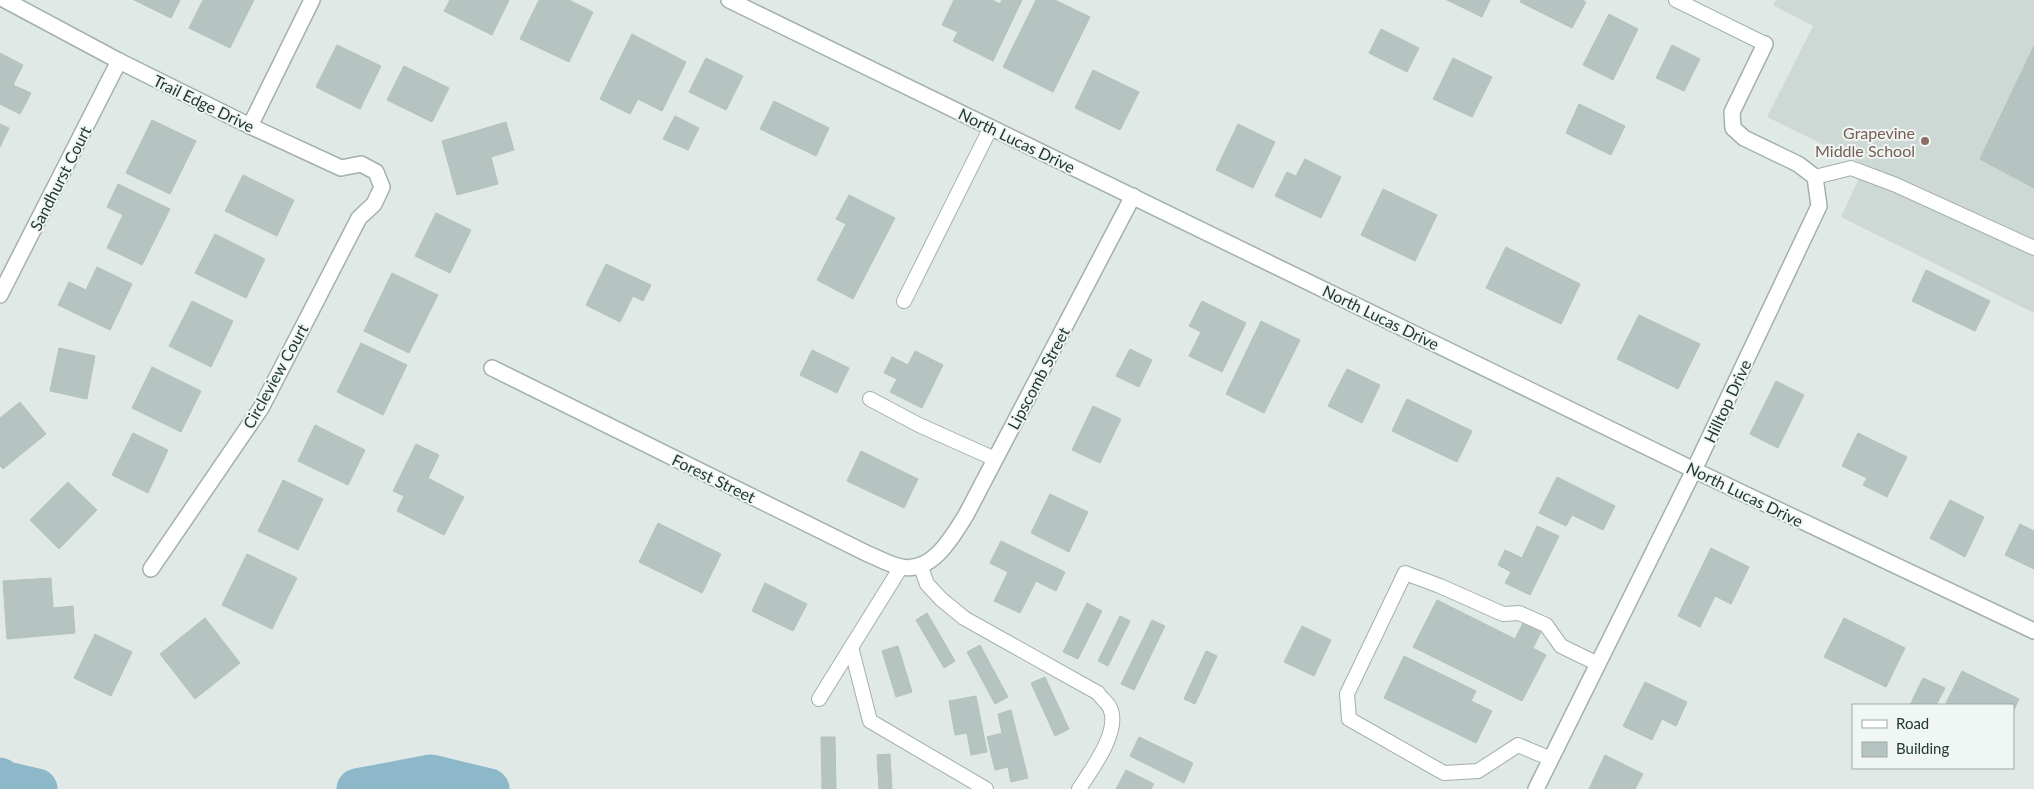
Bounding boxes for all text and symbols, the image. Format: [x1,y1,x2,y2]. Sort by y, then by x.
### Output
street label: Trail Edge Drive [150,70,258,136]
street label: North Lucas Drive [956,104,1078,176]
street label: Sandhurst Court [25,122,95,233]
place label: Grapevine Middle School [1815,123,1915,160]
marker: Grapevine Middle School [1919,135,1931,147]
street label: North Lucas Drive [1320,281,1442,353]
street label: Circleview Court [238,320,312,432]
street label: Lipscomb Street [1003,323,1073,432]
street label: Hilltop Drive [1699,356,1755,446]
street label: Forest Street [669,450,759,506]
street label: North Lucas Drive [1684,458,1806,530]
legend [1852,704,2014,769]
text: Road [1896,714,1929,732]
text: Building [1896,739,1949,757]

